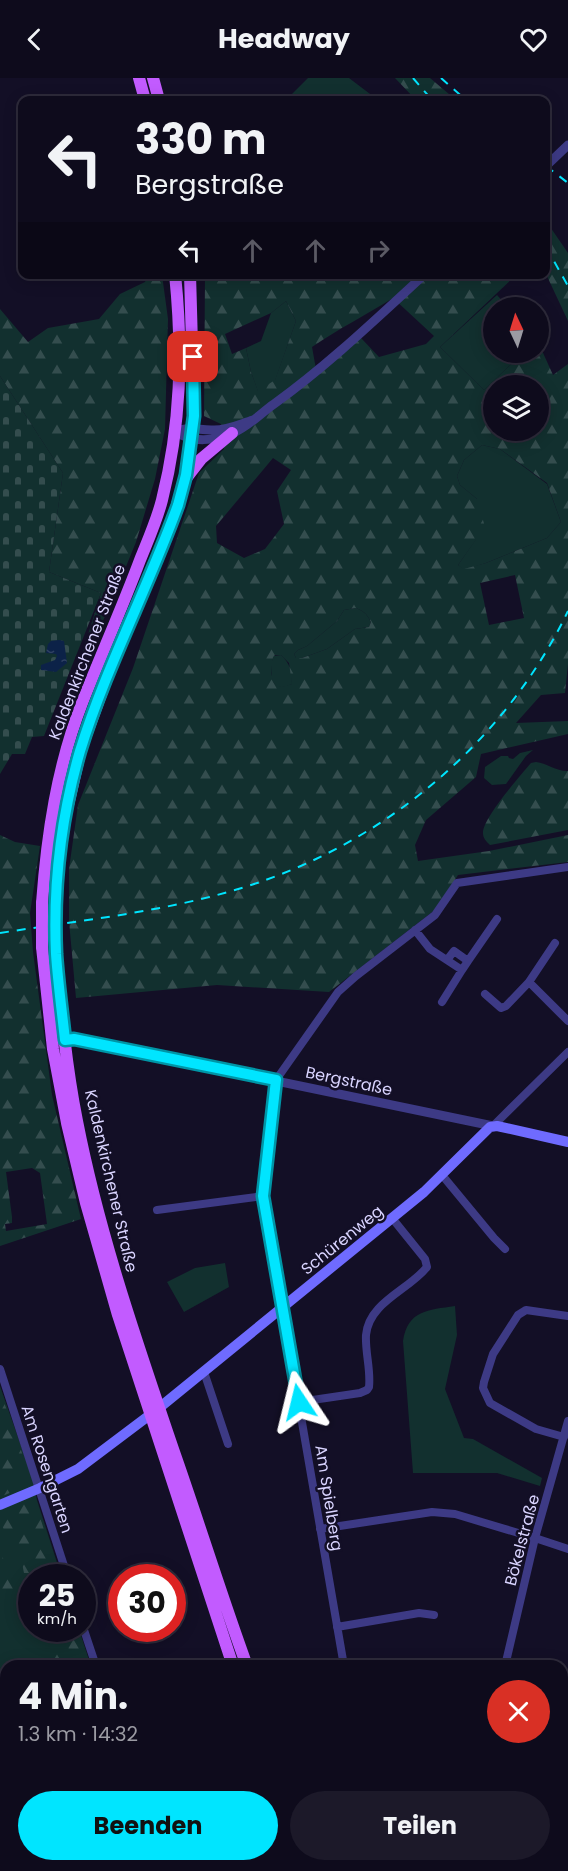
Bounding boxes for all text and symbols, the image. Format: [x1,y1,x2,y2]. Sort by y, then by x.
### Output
text: Headway [218,20,350,57]
icon: back [18,23,51,56]
icon: heart [517,23,550,56]
text: 330 m [135,110,267,169]
icon: left [36,120,114,198]
text: Bergstraße [135,166,284,203]
icon: left [173,234,206,267]
icon: ahead [236,234,269,267]
icon: ahead [299,234,332,267]
icon: right [362,234,395,267]
north arrow [483,297,549,363]
map controls [483,297,549,441]
pin [167,331,218,382]
icon: arrive [176,340,209,373]
button: layers [483,375,549,441]
street label: Kaldenkirchener Straße [43,561,131,743]
street label: Bergstraße [303,1061,395,1101]
street label: Kaldenkirchener Straße [79,1088,143,1275]
street label: Schürenweg [296,1200,388,1280]
position arrow [267,1370,331,1434]
street label: Am Rosengarten [15,1402,79,1536]
street label: Am Spielberg [309,1443,349,1553]
street label: Bökelstraße [499,1492,545,1588]
speed limit sign: 30 [108,1564,186,1642]
text: 25 [39,1574,75,1617]
text: km/h [37,1608,77,1629]
text: 4 Min. [18,1671,128,1722]
button: close [487,1680,550,1743]
text: 1.3 km · 14:32 [18,1720,138,1748]
button: Beenden [18,1791,278,1860]
button: Teilen [290,1791,550,1860]

